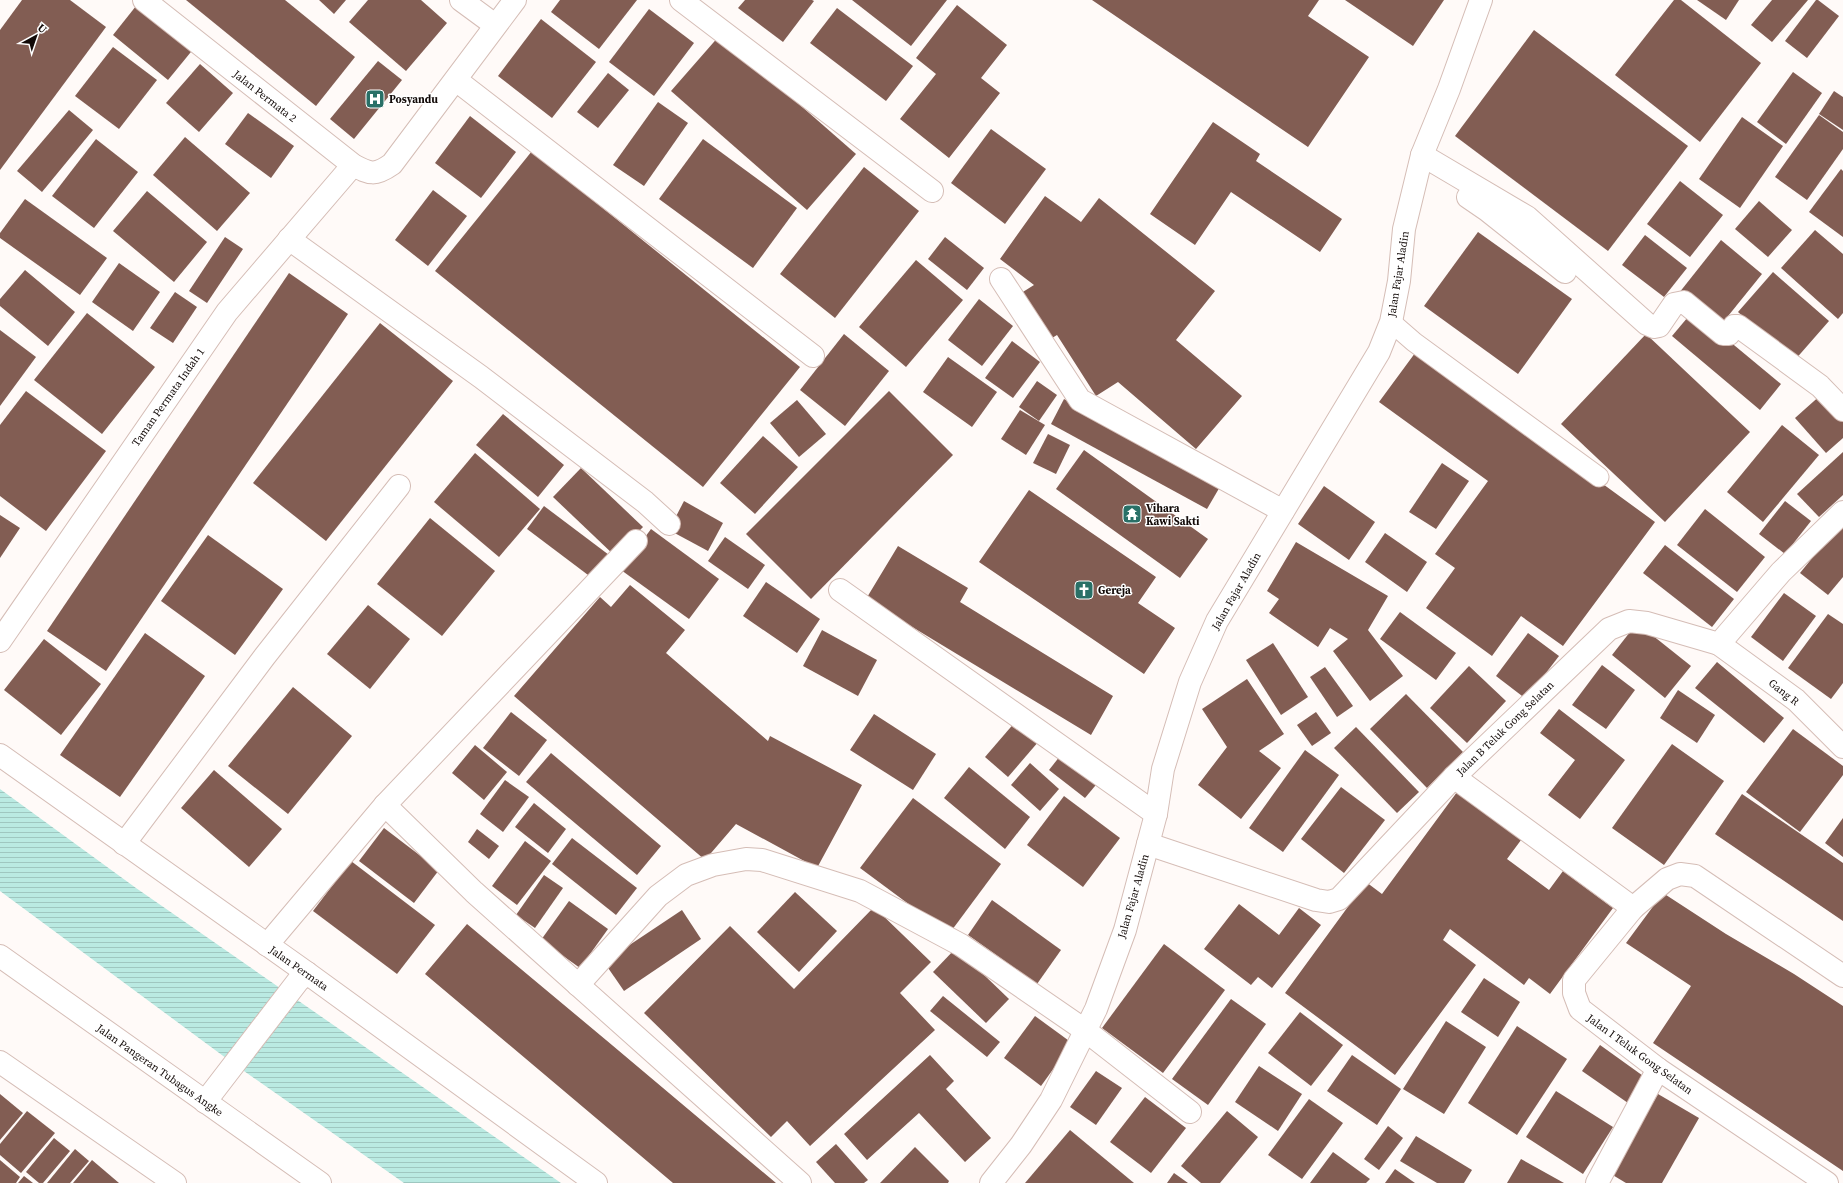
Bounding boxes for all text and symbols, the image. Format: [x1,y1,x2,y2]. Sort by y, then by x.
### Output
north arrow [16,16,56,56]
text: U [34,20,50,37]
street label: Jalan Permata 2 [229,66,300,126]
hospital icon: Posyandu [364,88,386,110]
place label: Posyandu [389,92,438,107]
street label: Jalan Fajar Aladin [1384,230,1413,319]
street label: Taman Permata Indah 1 [129,345,208,450]
place label: Vihara Kawi Sakti [1146,501,1200,529]
temple icon: Vihara Kawi Sakti [1121,503,1143,525]
street label: Jalan Fajar Aladin [1208,550,1265,634]
church icon: Gereja [1073,579,1095,601]
place label: Gereja [1098,583,1131,598]
street label: Gang R [1765,676,1802,709]
street label: Jalan B Teluk Gong Selatan [1453,677,1558,780]
street label: Jalan Fajar Aladin [1114,852,1153,941]
street label: Jalan Permata [266,942,331,994]
street label: Jalan I Teluk Gong Selatan [1583,1010,1696,1098]
street label: Jalan Pangeran Tubagus Angke [93,1020,226,1120]

